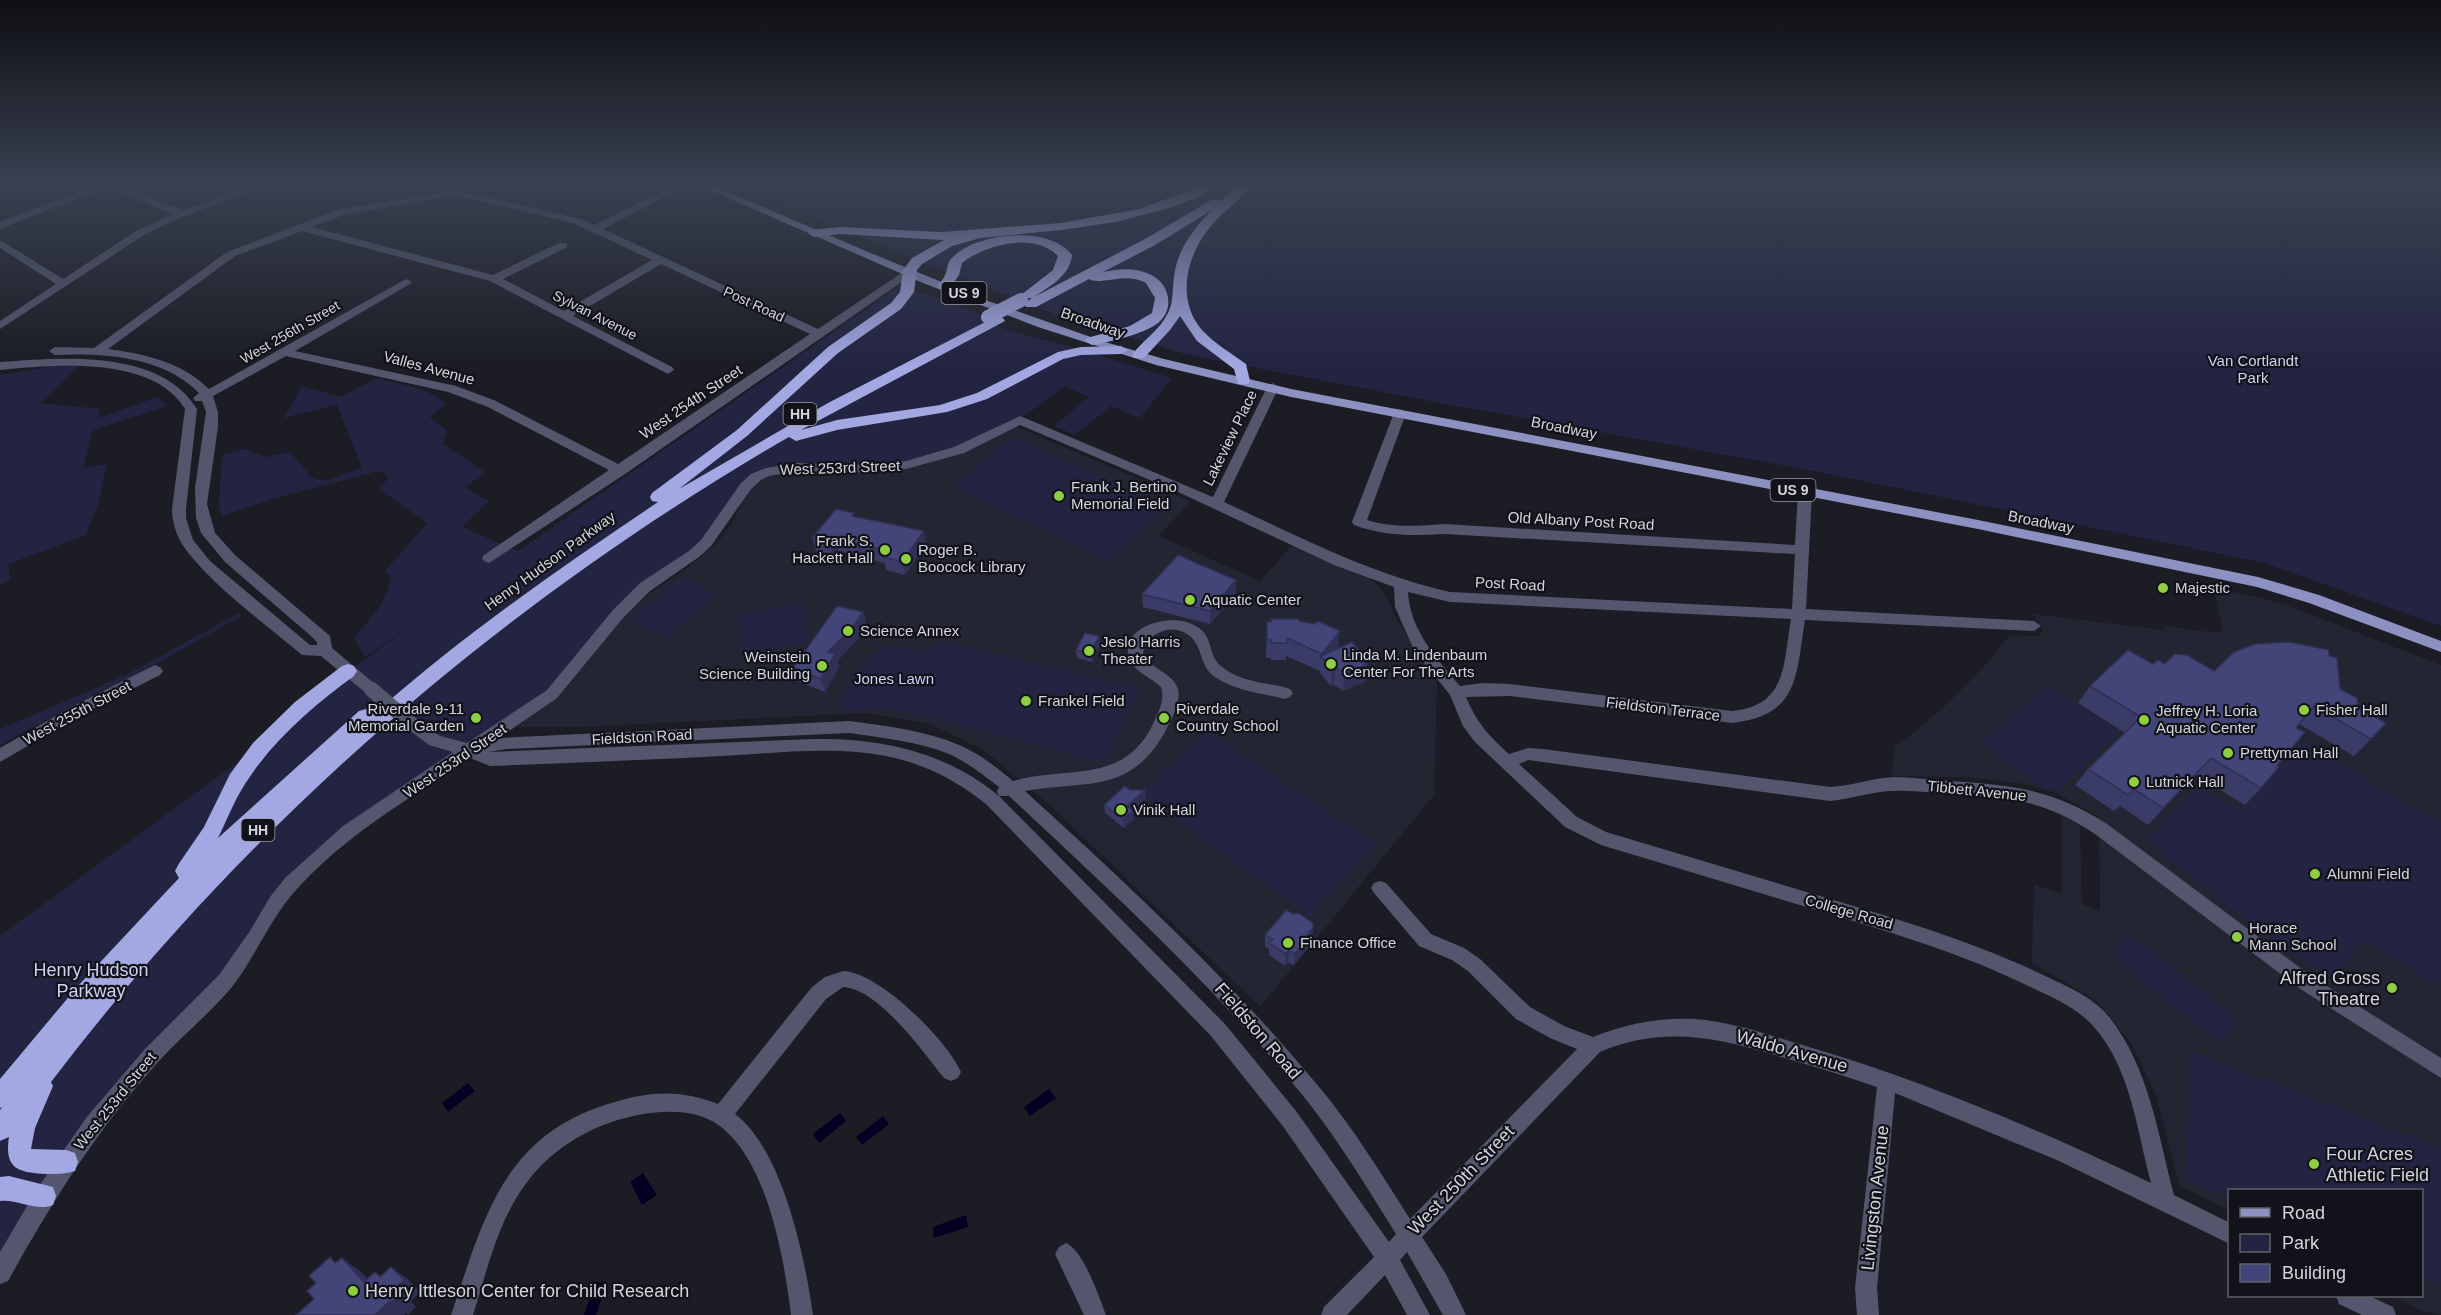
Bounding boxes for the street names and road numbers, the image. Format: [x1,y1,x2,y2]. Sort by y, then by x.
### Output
road number: US 9 [942,282,986,304]
street label: Post Road [721,283,787,325]
street label: Sylvan Avenue [550,287,640,343]
street label: West 256th Street [238,297,343,367]
street label: Broadway [1059,304,1128,342]
street label: Valles Avenue [382,347,477,388]
street label: West 254th Street [636,361,746,442]
street label: Lakeview Place [1199,387,1260,488]
road number: HH [784,403,816,425]
street label: Broadway [1530,413,1599,442]
street label: West 253rd Street [779,457,901,478]
road number: US 9 [1770,479,1816,501]
street label: Henry Hudson Parkway [481,507,619,614]
street label: Broadway [2007,507,2076,536]
street label: Old Albany Post Road [1507,508,1655,533]
street label: Post Road [1475,573,1545,594]
street label: West 255th Street [20,677,134,748]
street label: Fieldston Terrace [1605,693,1721,724]
street label: West 253rd Street [400,719,510,801]
street label: Fieldston Road [591,725,693,748]
street label: Tibbett Avenue [1927,777,2027,804]
road number: HH [242,819,274,841]
street label: College Road [1803,891,1895,932]
street label: Fieldston Road [1211,979,1305,1083]
street label: Waldo Avenue [1734,1026,1850,1076]
street label: West 253rd Street [70,1048,160,1153]
street label: West 250th Street [1404,1121,1518,1239]
street label: Livingston Avenue [1857,1124,1893,1272]

